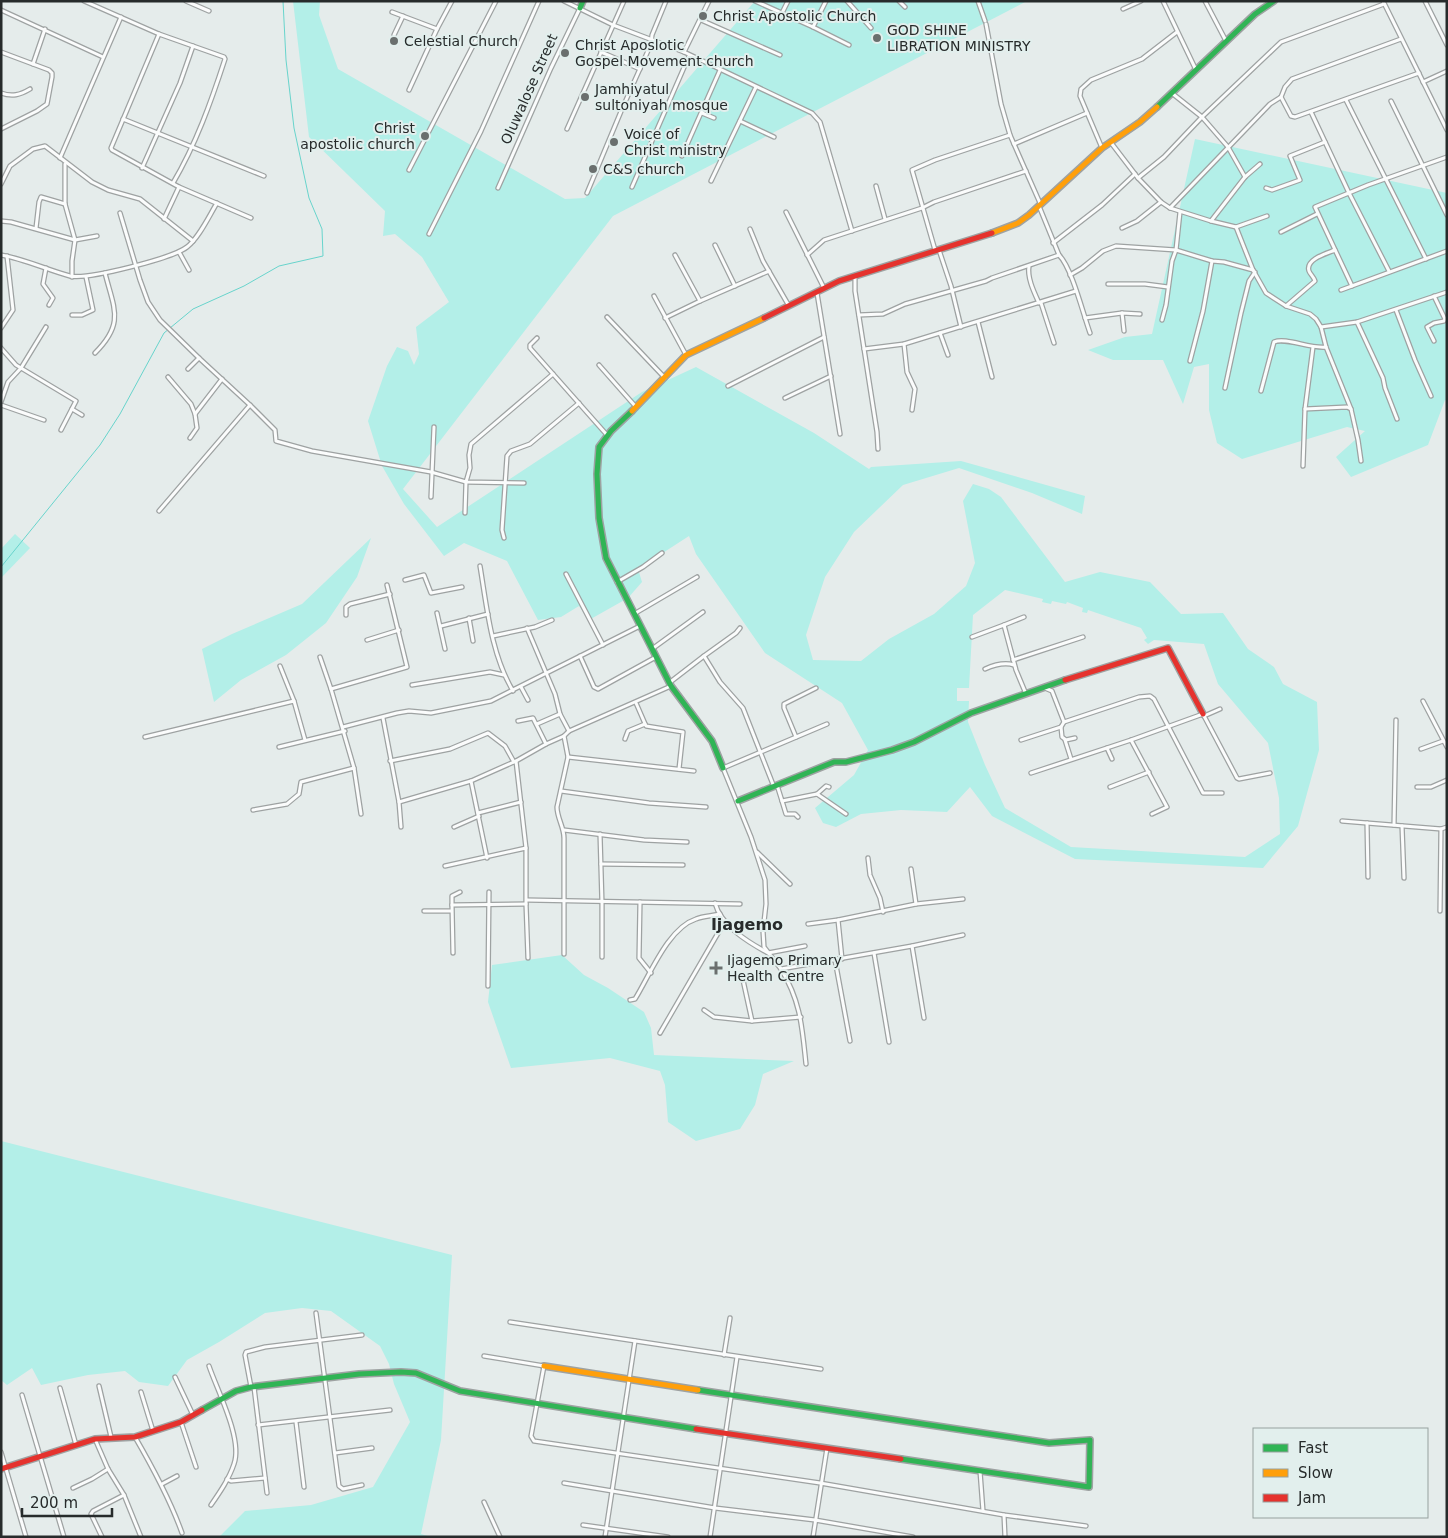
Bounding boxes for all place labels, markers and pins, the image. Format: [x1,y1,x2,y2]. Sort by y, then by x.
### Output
place label: Christ Apostolic Church [713,8,876,24]
marker: Christ Apostolic Church [697,10,709,22]
place label: GOD SHINE LIBRATION MINISTRY [887,22,1031,54]
marker: GOD SHINE LIBRATION MINISTRY [871,32,883,44]
place label: Celestial Church [404,33,518,49]
marker: Celestial Church [388,35,400,47]
place label: Christ Aposlotic Gospel Movement church [575,37,754,69]
marker: Christ Aposlotic Gospel Movement church [559,47,571,59]
place label: Jamhiyatul sultoniyah mosque [594,81,728,113]
marker: Jamhiyatul sultoniyah mosque [579,91,591,103]
place label: Christ apostolic church [300,120,416,152]
place label: Voice of Christ ministry [624,126,727,158]
marker: Christ apostolic church [419,130,431,142]
marker: Voice of Christ ministry [608,136,620,148]
place label: C&S church [603,161,685,177]
marker: C&S church [587,163,599,175]
place label: Ijagemo Primary Health Centre [727,952,842,984]
marker: Ijagemo Primary Health Centre [709,961,723,975]

